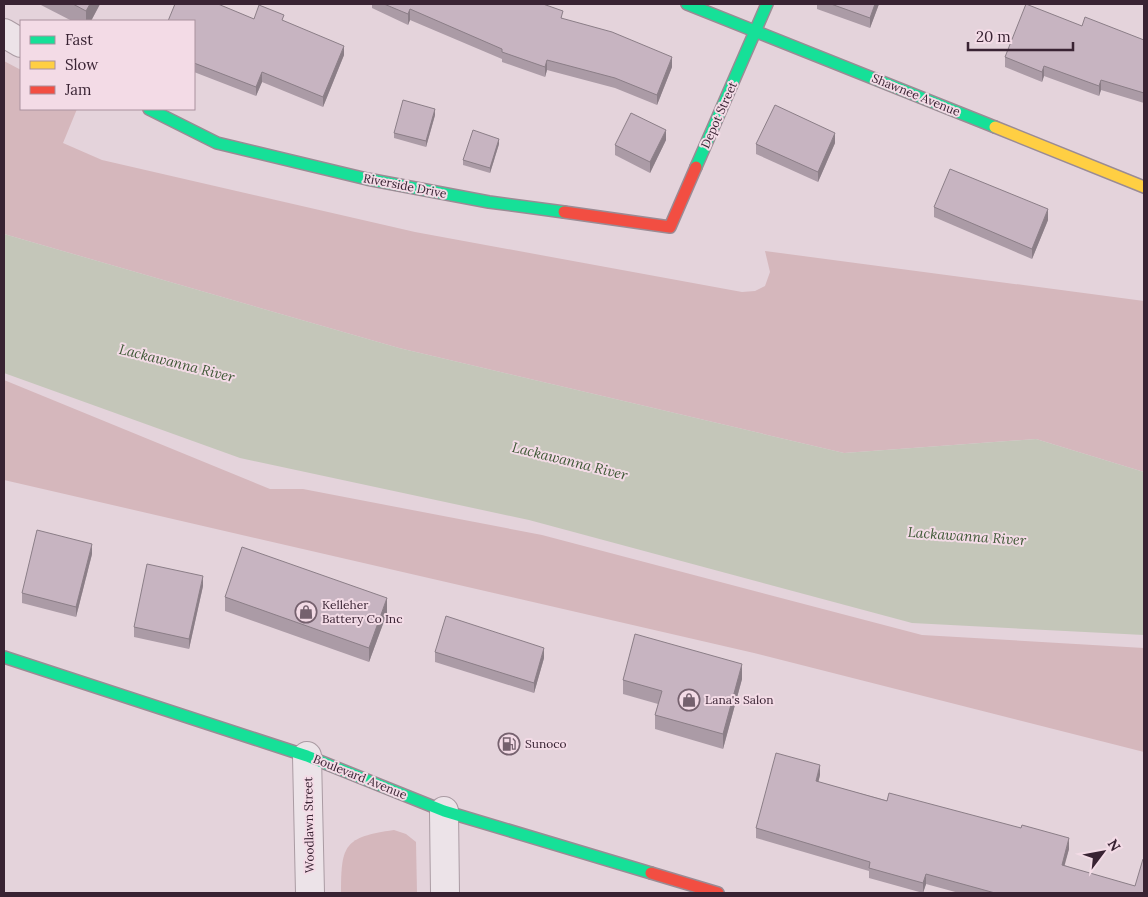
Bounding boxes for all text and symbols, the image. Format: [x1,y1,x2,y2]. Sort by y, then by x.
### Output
legend [20,20,195,110]
scale bar [968,20,1073,52]
text: 20 m [976,27,1011,46]
text: Fast [65,30,93,49]
text: Slow [65,55,98,74]
street label: Shawnee Avenue [870,70,963,119]
street label: Depot Street [697,79,740,150]
text: Jam [64,80,92,99]
street label: Riverside Drive [362,170,448,201]
water label: Lackawanna River [117,340,237,386]
water label: Lackawanna River [510,438,630,484]
water label: Lackawanna River [907,523,1027,549]
place label: Kelleher Battery Co Inc [322,597,403,626]
shop icon: Kelleher Battery Co Inc [294,600,318,624]
shop icon: Lana's Salon [677,688,701,712]
place label: Lana's Salon [705,692,774,707]
fuel station icon: Sunoco [497,732,521,756]
place label: Sunoco [525,736,567,751]
street label: Boulevard Avenue [311,751,410,802]
street label: Woodlawn Street [300,777,317,873]
north arrow [1078,827,1128,877]
text: N [1104,836,1125,855]

